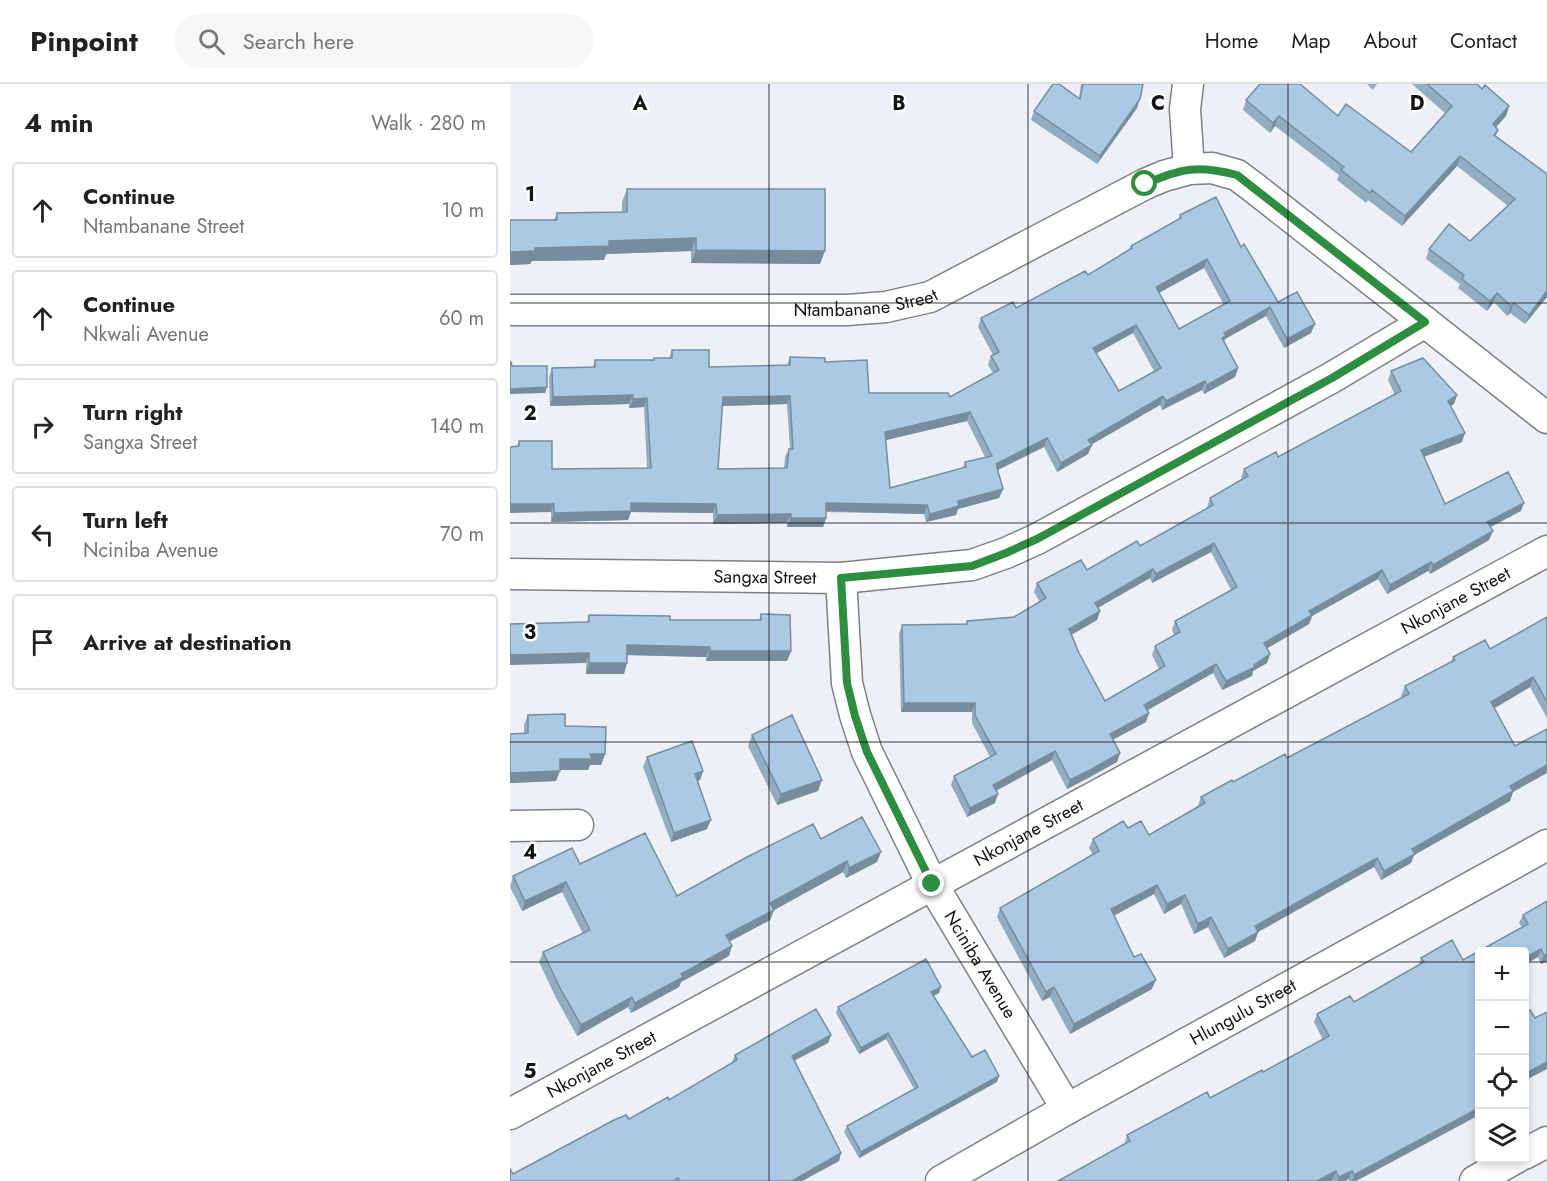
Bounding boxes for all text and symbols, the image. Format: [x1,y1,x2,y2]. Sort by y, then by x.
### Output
search box [174,14,594,68]
text: Pinpoint [30,21,138,62]
icon: search [195,25,228,58]
text: Search here [243,25,354,57]
text: Home [1205,26,1258,56]
text: Map [1291,26,1331,56]
text: About [1364,26,1417,56]
text: Contact [1450,26,1517,56]
text: A [632,89,648,118]
text: B [892,89,906,118]
text: C [1151,89,1165,118]
text: D [1410,89,1424,118]
text: 4 min [24,104,93,142]
text: Walk · 280 m [371,109,486,138]
route start [1131,170,1157,196]
text: Continue [83,180,175,212]
text: 1 [525,180,535,209]
icon: ahead [26,194,59,227]
text: 10 m [441,196,484,225]
text: Ntambanane Street [83,212,244,241]
street label: Ntambanane Street [793,282,943,323]
text: Continue [83,288,175,320]
icon: ahead [26,302,59,335]
text: 60 m [439,304,484,333]
text: Nkwali Avenue [83,320,209,349]
text: Turn right [83,396,183,428]
text: 2 [523,399,537,428]
icon: right [26,410,59,443]
text: 140 m [430,412,484,441]
text: Sangxa Street [83,428,197,457]
text: Turn left [83,504,168,536]
icon: left [26,518,59,551]
text: 70 m [440,520,484,549]
text: Nciniba Avenue [83,536,218,565]
street label: Nkonjane Street [1396,560,1516,641]
street label: Sangxa Street [713,563,817,591]
text: 3 [524,618,536,647]
icon: arrive [26,626,59,659]
text: Arrive at destination [83,626,292,658]
street label: Nkonjane Street [969,792,1089,873]
text: 4 [523,838,537,867]
route end [918,870,944,896]
street label: Nciniba Avenue [938,906,1023,1023]
map controls [1475,947,1529,1163]
button: + [1475,947,1529,1001]
street label: Hlungulu Street [1185,972,1301,1052]
button: − [1475,1001,1529,1055]
street label: Nkonjane Street [542,1024,661,1105]
button: locate [1475,1055,1529,1109]
text: 5 [524,1057,537,1086]
button: layers [1475,1109,1529,1163]

